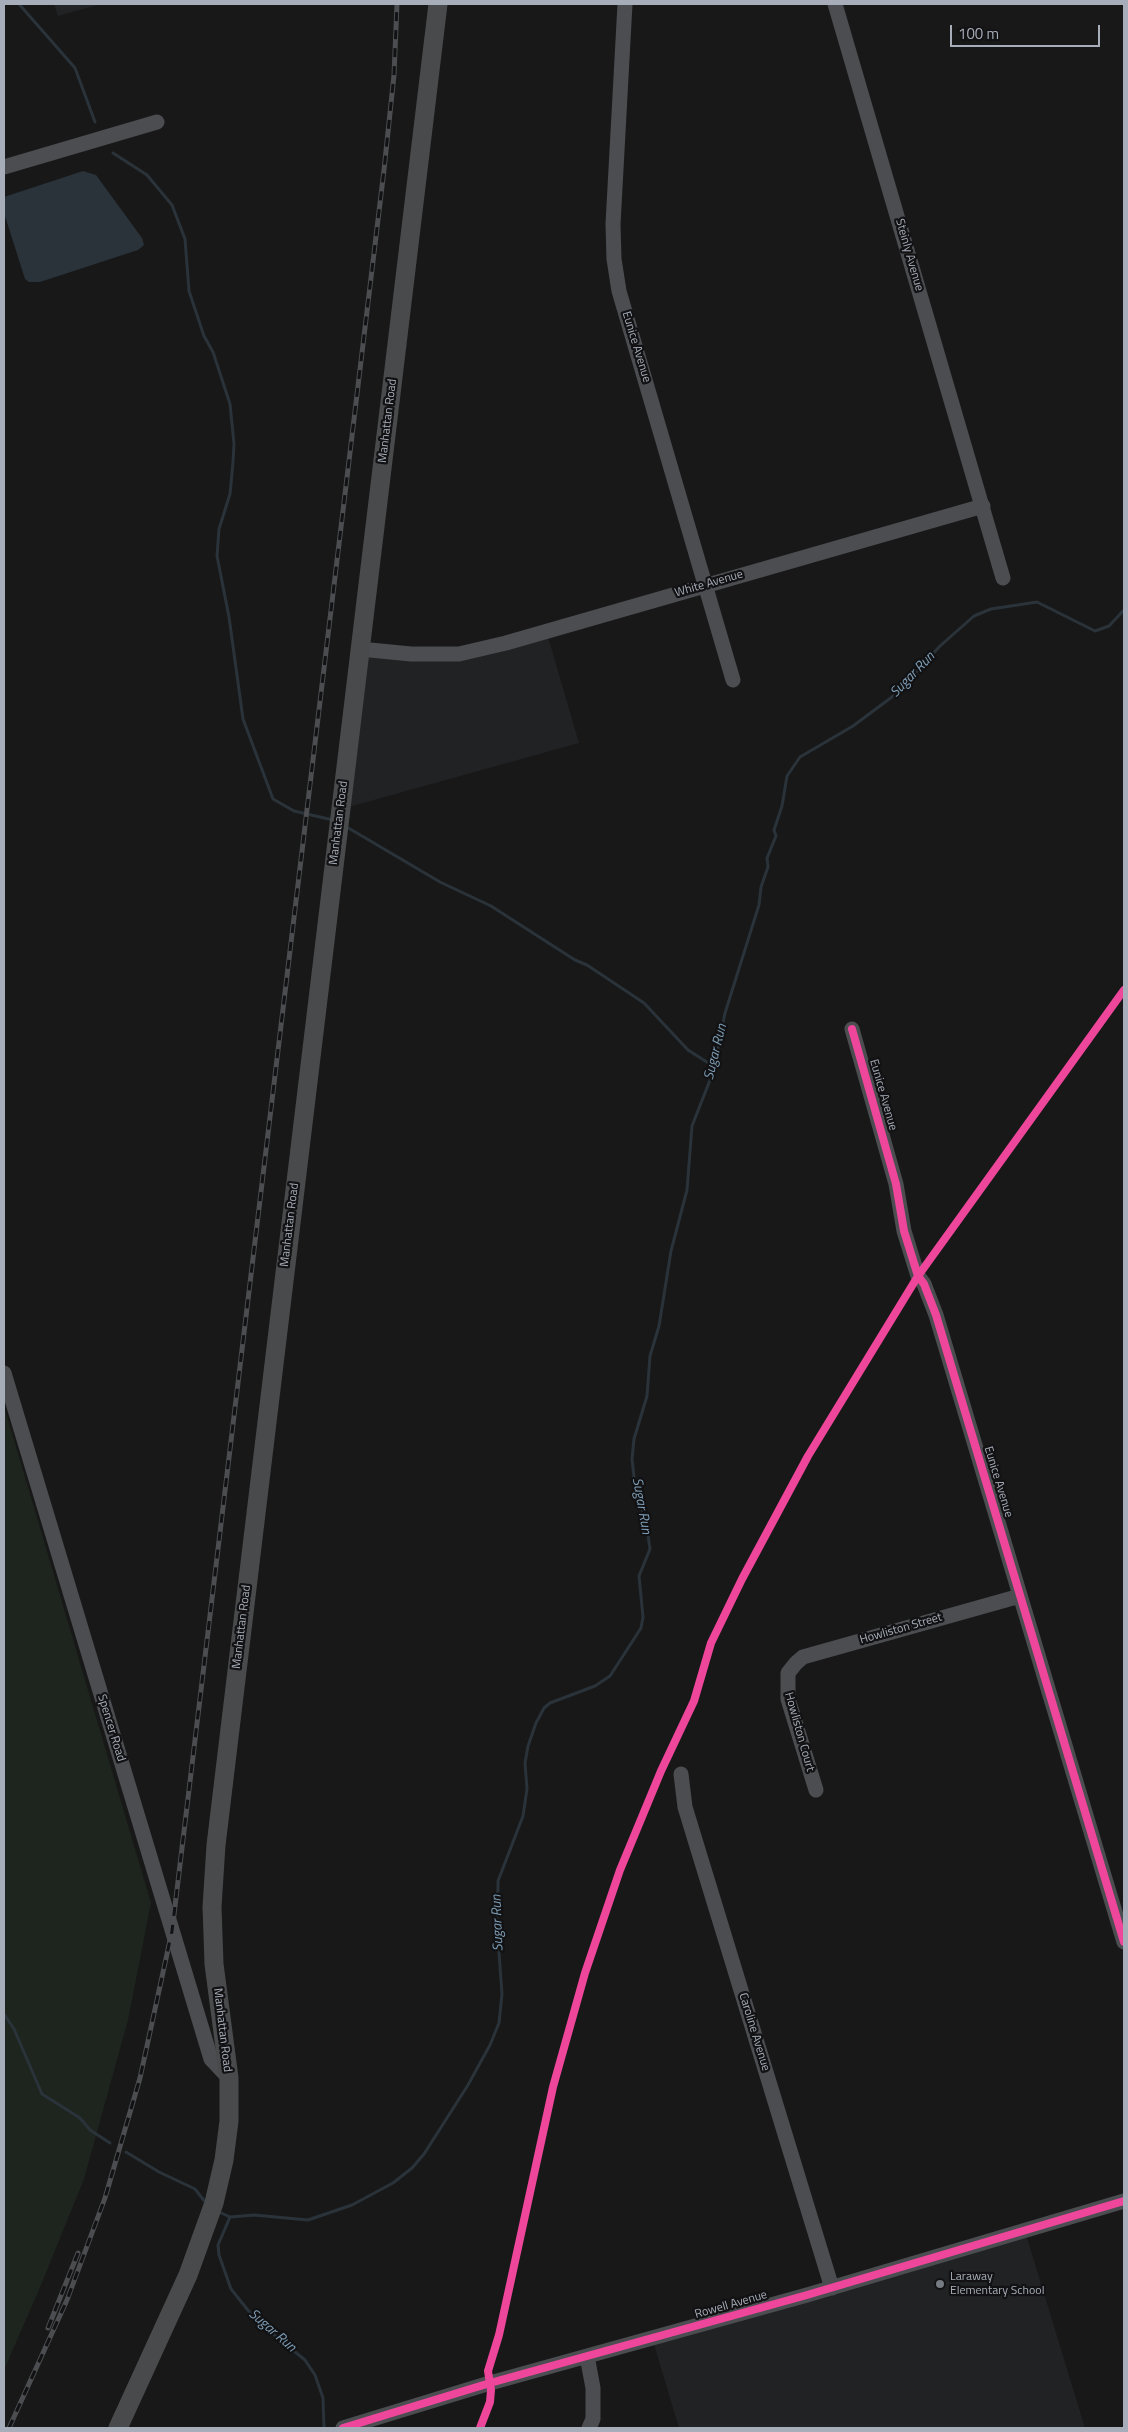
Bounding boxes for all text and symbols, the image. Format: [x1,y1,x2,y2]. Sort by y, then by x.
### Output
scale bar [953,15,1103,47]
text: 100 m [958,22,999,45]
street label: Steinly Avenue [892,217,926,293]
street label: Eunice Avenue [618,310,654,384]
street label: Manhattan Road [376,378,400,464]
street label: White Avenue [673,567,745,601]
water label: Sugar Run [887,649,939,701]
street label: Manhattan Road [327,780,351,866]
water label: Sugar Run [701,1022,731,1082]
street label: Eunice Avenue [866,1058,900,1132]
street label: Manhattan Road [278,1182,302,1268]
street label: Eunice Avenue [980,1445,1016,1519]
water label: Sugar Run [628,1477,654,1535]
street label: Manhattan Road [230,1584,254,1670]
street label: Howliston Street [858,1610,944,1648]
street label: Howliston Court [781,1691,817,1773]
street label: Spencer Road [94,1693,128,1763]
water label: Sugar Run [489,1894,507,1952]
street label: Manhattan Road [210,1987,234,2073]
street label: Caroline Avenue [735,1991,773,2073]
place label: Laraway Elementary School [950,2270,1044,2298]
marker: Laraway Elementary School [934,2278,946,2290]
street label: Rowell Avenue [693,2288,769,2322]
water label: Sugar Run [245,2306,299,2356]

